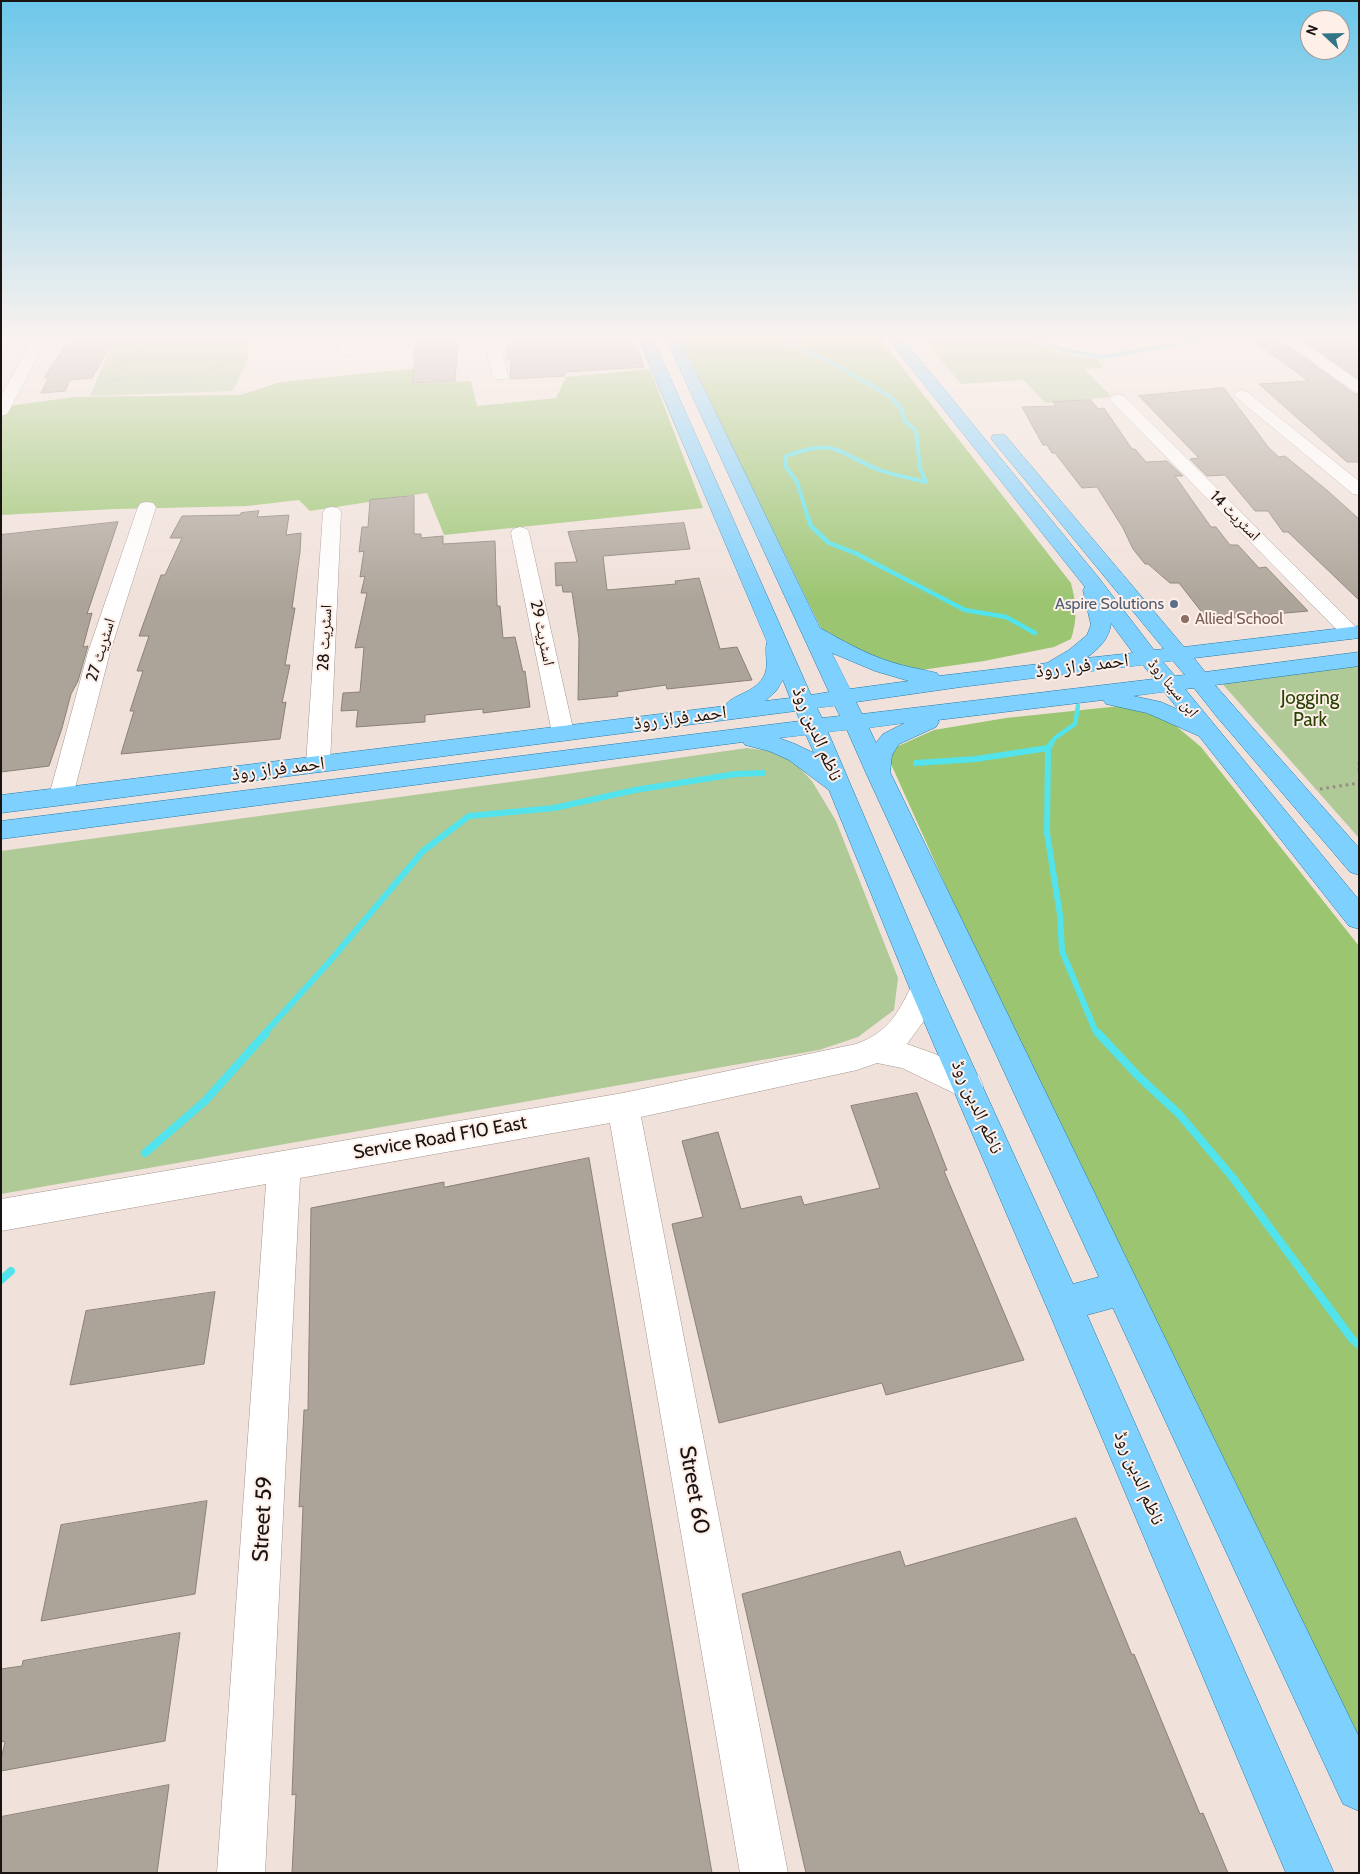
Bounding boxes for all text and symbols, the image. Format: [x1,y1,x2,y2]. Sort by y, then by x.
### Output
north arrow [1300,10,1350,60]
text: N [1302,22,1322,38]
street label: اسٹریٹ 14 [1206,487,1264,545]
place label: Aspire Solutions [1055,594,1164,614]
marker: Aspire Solutions [1168,598,1180,610]
street label: اسٹریٹ 29 [526,599,558,667]
street label: اسٹریٹ 28 [314,604,336,672]
place label: Allied School [1195,609,1283,629]
marker: Allied School [1179,613,1191,625]
street label: اسٹریٹ 27 [82,616,120,684]
street label: احمد فراز روڈ [1034,649,1130,683]
street label: ابن سینا روڈ [1143,655,1203,721]
street label: ناظم الدین روڈ [787,683,847,785]
park label: Jogging Park [1281,687,1339,731]
street label: احمد فراز روڈ [632,701,728,735]
street label: احمد فراز روڈ [230,752,326,786]
street label: ناظم الدین روڈ [946,1056,1008,1158]
street label: Service Road F10 East [351,1112,529,1164]
street label: ناظم الدین روڈ [1109,1427,1169,1529]
street label: Street 60 [673,1444,715,1536]
street label: Street 59 [248,1475,278,1563]

